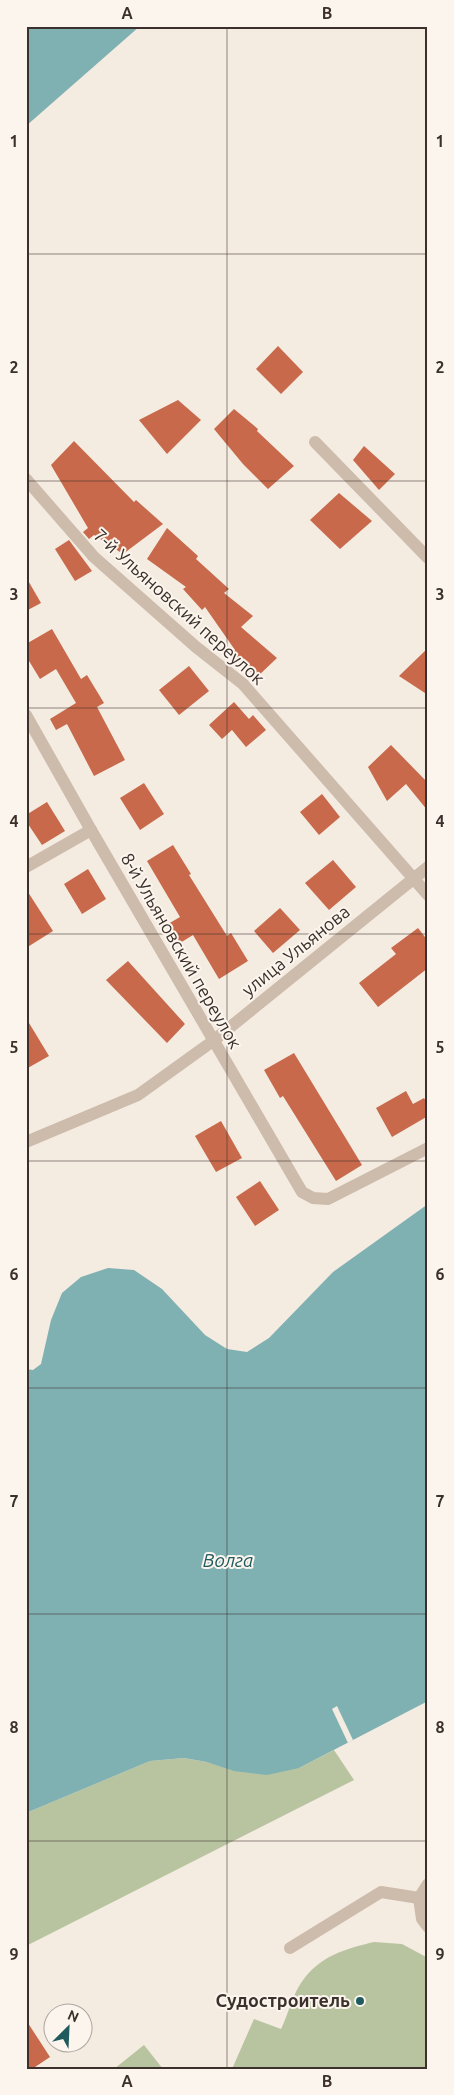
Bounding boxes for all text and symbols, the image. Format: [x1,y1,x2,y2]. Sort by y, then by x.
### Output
text: A [121,4,133,22]
text: B [322,4,332,22]
text: 1 [9,132,19,150]
text: 1 [435,132,445,150]
text: 2 [9,358,19,376]
text: 2 [435,358,445,376]
street label: 7-й Ульяновский переулок [90,524,269,688]
text: 3 [9,585,19,603]
text: 3 [435,585,445,603]
text: 4 [9,812,19,830]
text: 4 [435,812,445,830]
street label: 8-й Ульяновский переулок [118,849,246,1052]
street label: улица Ульянова [238,901,353,1000]
text: 5 [9,1038,19,1056]
text: 5 [435,1038,445,1056]
text: 6 [9,1265,19,1283]
text: 6 [435,1265,445,1283]
text: 7 [9,1492,19,1510]
text: 7 [435,1492,445,1510]
water label: Волга [203,1549,253,1571]
text: 8 [9,1718,19,1736]
text: 8 [435,1718,445,1736]
text: 9 [9,1945,19,1963]
text: 9 [435,1945,445,1963]
place label: Судостроитель [216,1990,350,2010]
marker: Судостроитель [354,1995,366,2007]
north arrow [42,2002,92,2052]
text: N [65,2007,81,2026]
text: A [121,2072,133,2090]
text: B [322,2072,332,2090]

